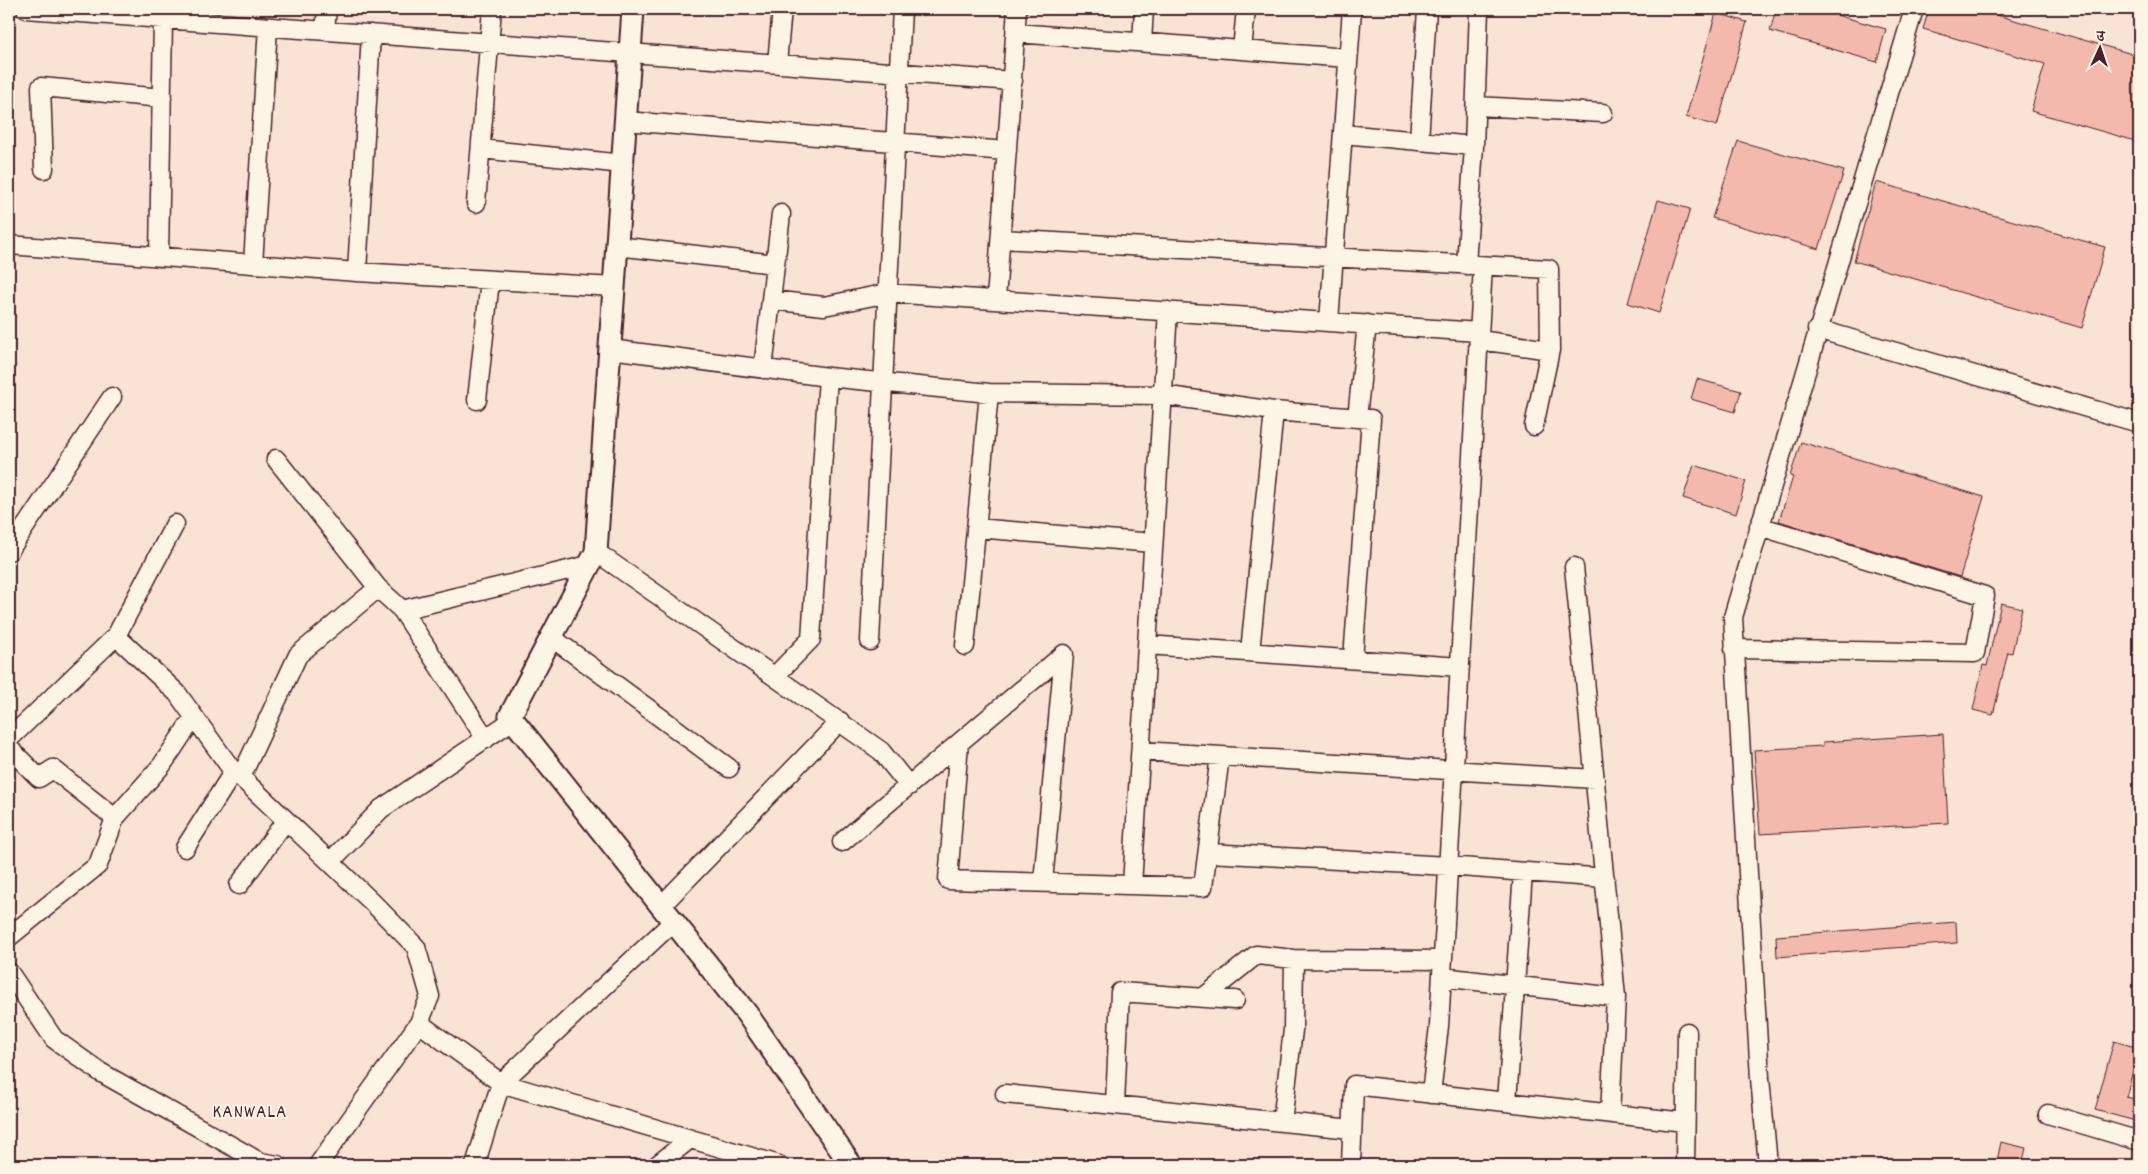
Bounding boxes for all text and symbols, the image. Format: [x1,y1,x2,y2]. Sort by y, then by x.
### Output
north arrow [2076,22,2126,72]
text: उ [2095,27,2106,47]
district label: KANWALA [213,1100,287,1127]

